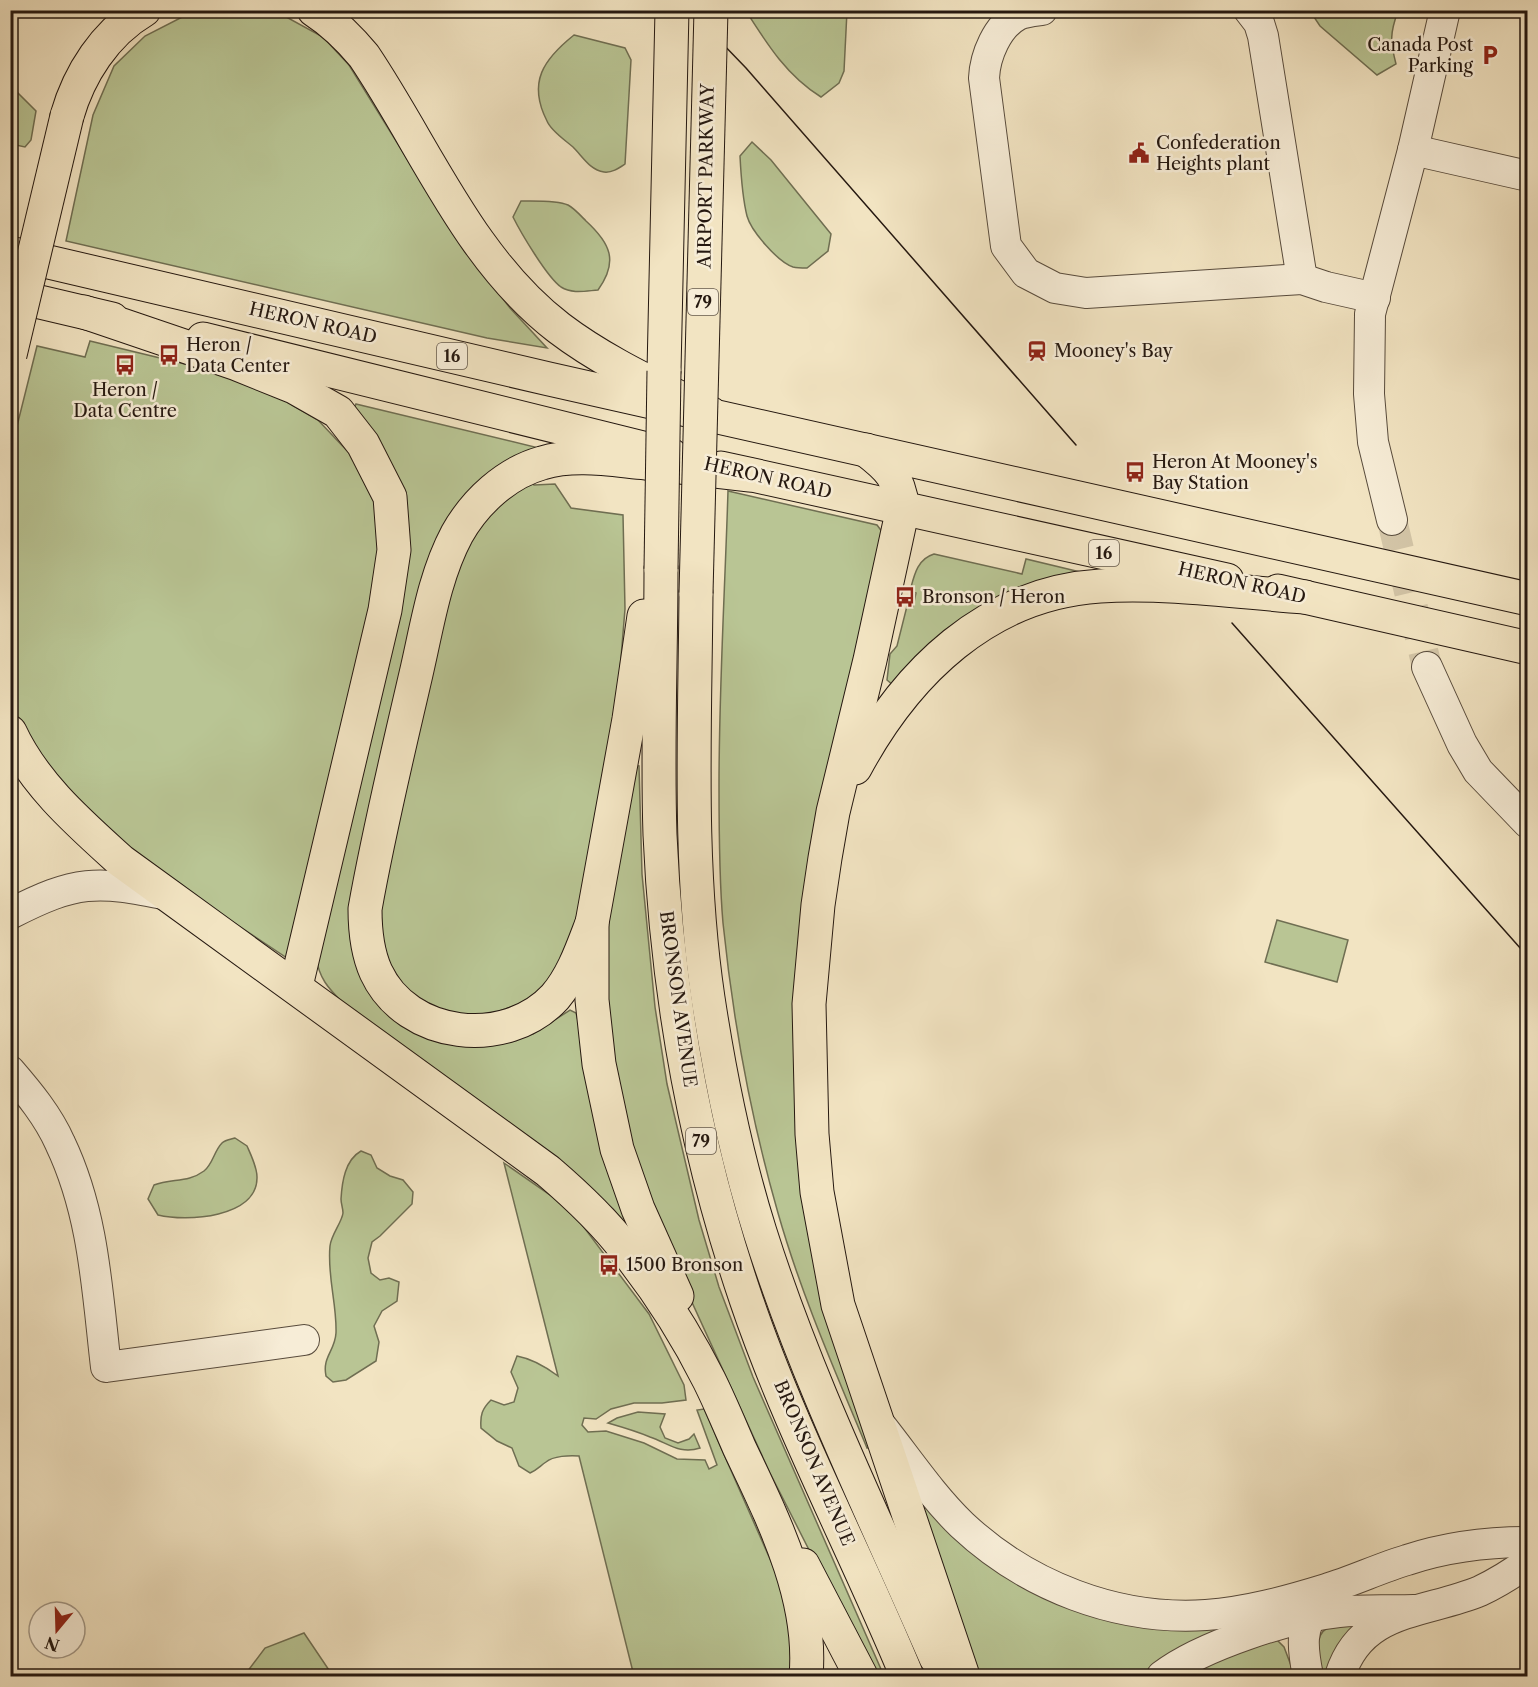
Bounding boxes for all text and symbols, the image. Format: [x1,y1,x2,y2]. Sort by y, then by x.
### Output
place label: Canada Post Parking [1367,34,1474,77]
parking icon: Canada Post Parking [1478,43,1502,67]
street label: AIRPORT PARKWAY [693,82,719,270]
place label: Confederation Heights plant [1156,132,1281,175]
public building icon: Confederation Heights plant [1127,141,1151,165]
road number: 79 [688,289,718,315]
street label: HERON ROAD [247,298,379,348]
place label: Heron / Data Center [186,334,290,377]
station icon: Mooney's Bay [1025,339,1049,363]
place label: Mooney's Bay [1054,340,1174,362]
bus stop icon: Heron / Data Center [157,343,181,367]
road number: 16 [437,343,467,369]
bus stop icon: Heron / Data Centre [113,353,137,377]
place label: Heron / Data Centre [73,379,177,422]
place label: Heron At Mooney's Bay Station [1152,451,1318,494]
street label: HERON ROAD [702,453,834,503]
bus stop icon: Heron At Mooney's Bay Station [1123,460,1147,484]
road number: 16 [1089,540,1119,566]
street label: HERON ROAD [1176,558,1308,608]
bus stop icon: Bronson / Heron [893,585,917,609]
place label: Bronson / Heron [922,586,1065,608]
street label: BRONSON AVENUE [655,909,701,1089]
road number: 79 [686,1128,716,1154]
bus stop icon: 1500 Bronson [597,1253,621,1277]
place label: 1500 Bronson [626,1254,743,1276]
street label: BRONSON AVENUE [769,1377,859,1549]
north arrow [27,1600,87,1660]
text: N [42,1632,62,1656]

